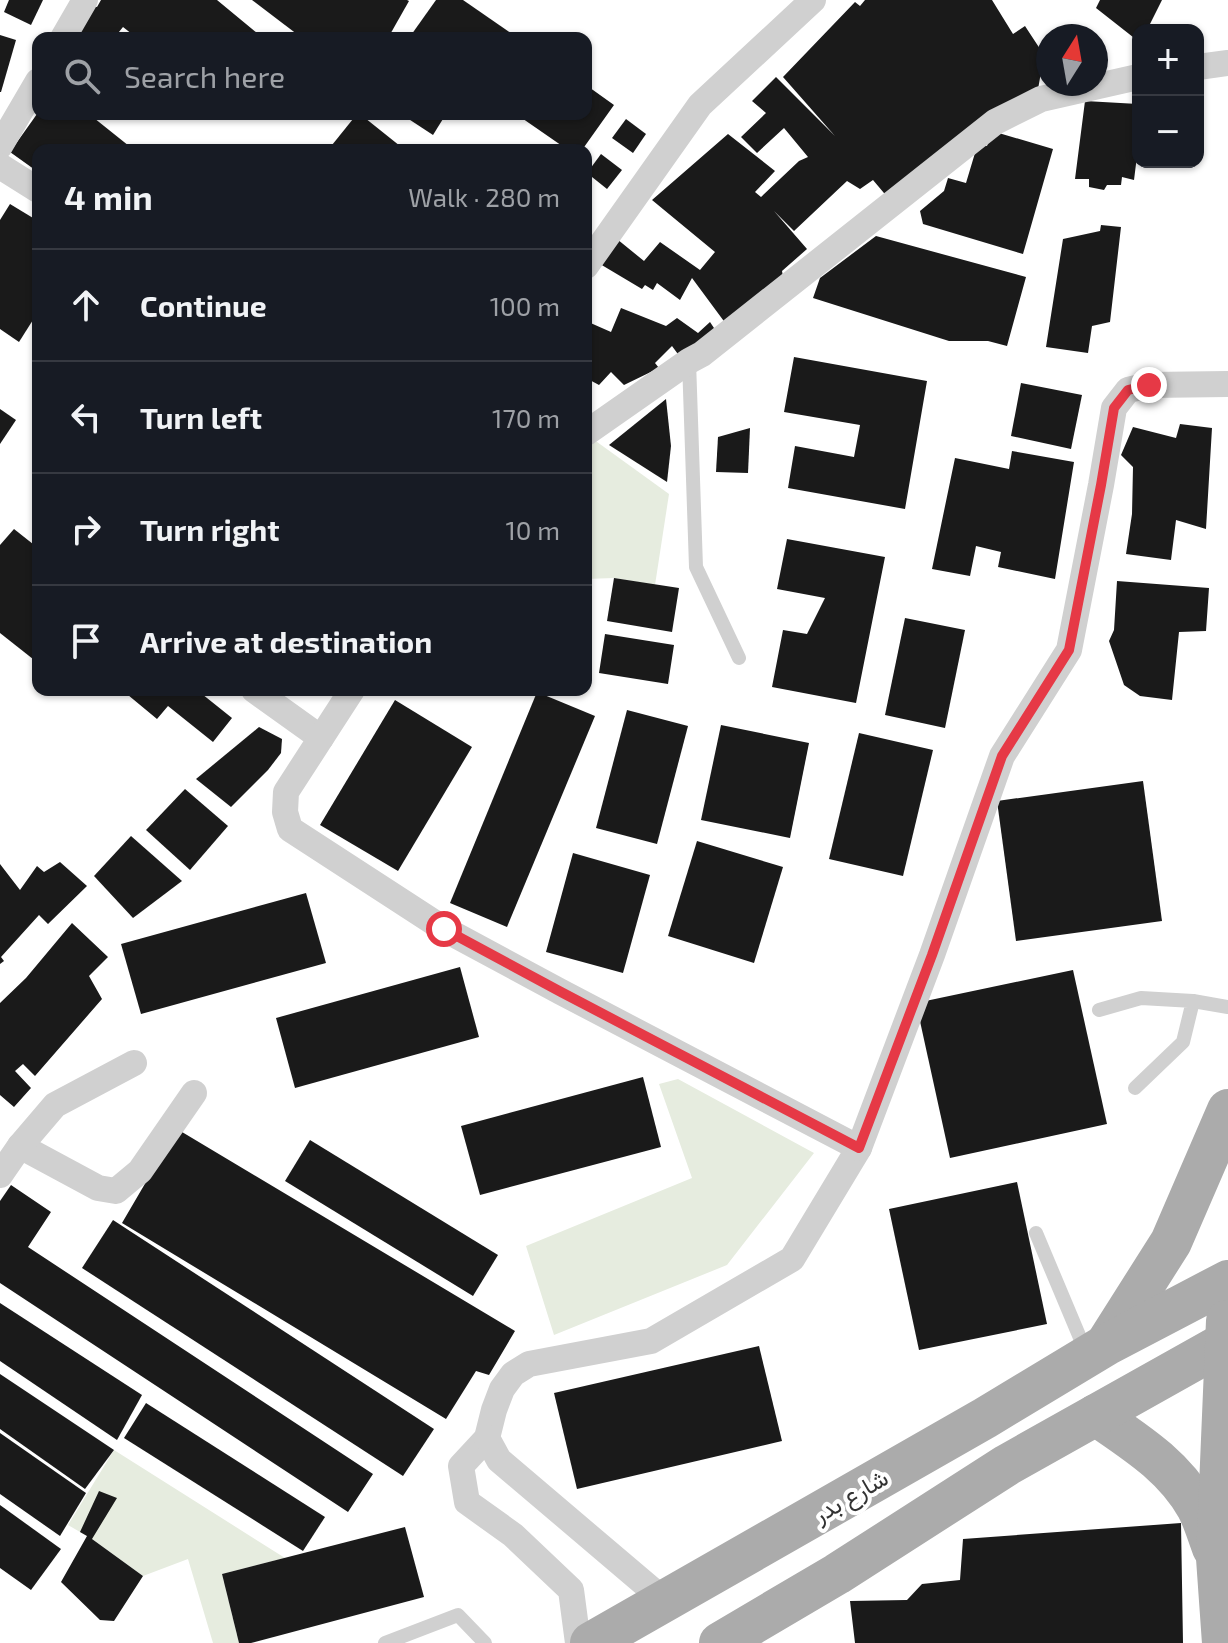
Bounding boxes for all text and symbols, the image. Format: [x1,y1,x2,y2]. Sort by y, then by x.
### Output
north arrow [1036,24,1108,96]
map controls [1132,24,1204,168]
button: + [1132,24,1204,96]
search box [32,32,592,120]
icon: search [60,54,104,98]
text: Search here [124,58,285,94]
button: − [1132,96,1204,168]
text: 4 min [64,176,153,217]
text: Walk · 280 m [408,181,560,212]
icon: ahead [64,283,108,327]
text: Continue [140,287,267,323]
text: 100 m [490,290,560,321]
route end [1131,367,1167,403]
icon: left [64,395,108,439]
text: Turn left [140,399,262,435]
text: 170 m [492,402,560,433]
icon: right [64,507,108,551]
text: Turn right [140,511,280,547]
text: 10 m [505,514,560,545]
icon: arrive [64,619,108,663]
text: Arrive at destination [140,623,432,659]
route start [426,911,462,947]
street label: شارع بدر [807,1462,894,1531]

